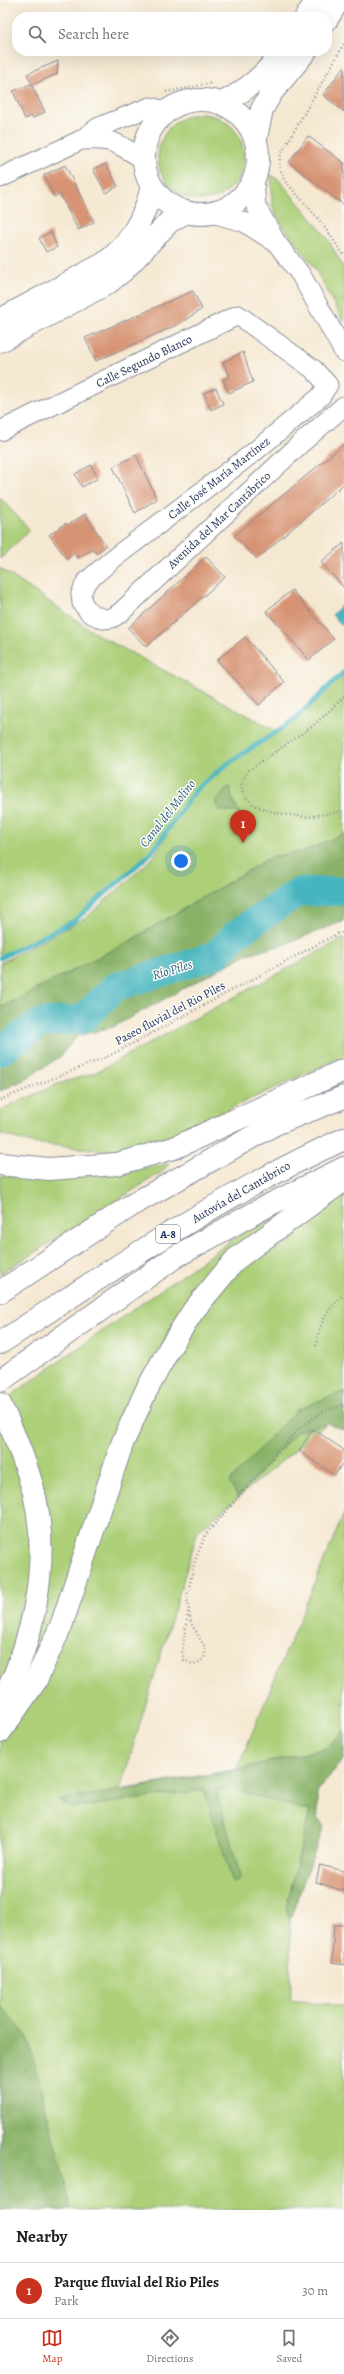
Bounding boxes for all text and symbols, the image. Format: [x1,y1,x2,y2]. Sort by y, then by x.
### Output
search box [12,12,332,56]
icon: search [26,23,48,45]
text: Search here [58,24,129,44]
street label: Calle Segundo Blanco [93,331,195,391]
street label: Calle José María Martínez [165,433,273,523]
street label: Avenida del Mar Cantábrico [163,468,274,573]
water label: Canal del Molino [136,776,199,851]
pin: 1 [230,810,256,843]
your location [171,851,191,871]
water label: Río Piles [150,955,195,984]
street label: Paseo fluvial del Rio Piles [112,977,228,1049]
street label: Autovía del Cantábrico [188,1157,293,1227]
road number: A-8 [156,1225,180,1243]
text: Nearby [16,2225,67,2248]
text: Parque fluvial del Rio Piles [54,2272,219,2292]
text: 1 [27,2282,31,2299]
text: 30 m [302,2282,328,2299]
text: Park [54,2292,78,2309]
tab: Map [41,2327,63,2366]
tab: Directions [146,2327,194,2366]
tab: Saved [276,2327,303,2366]

